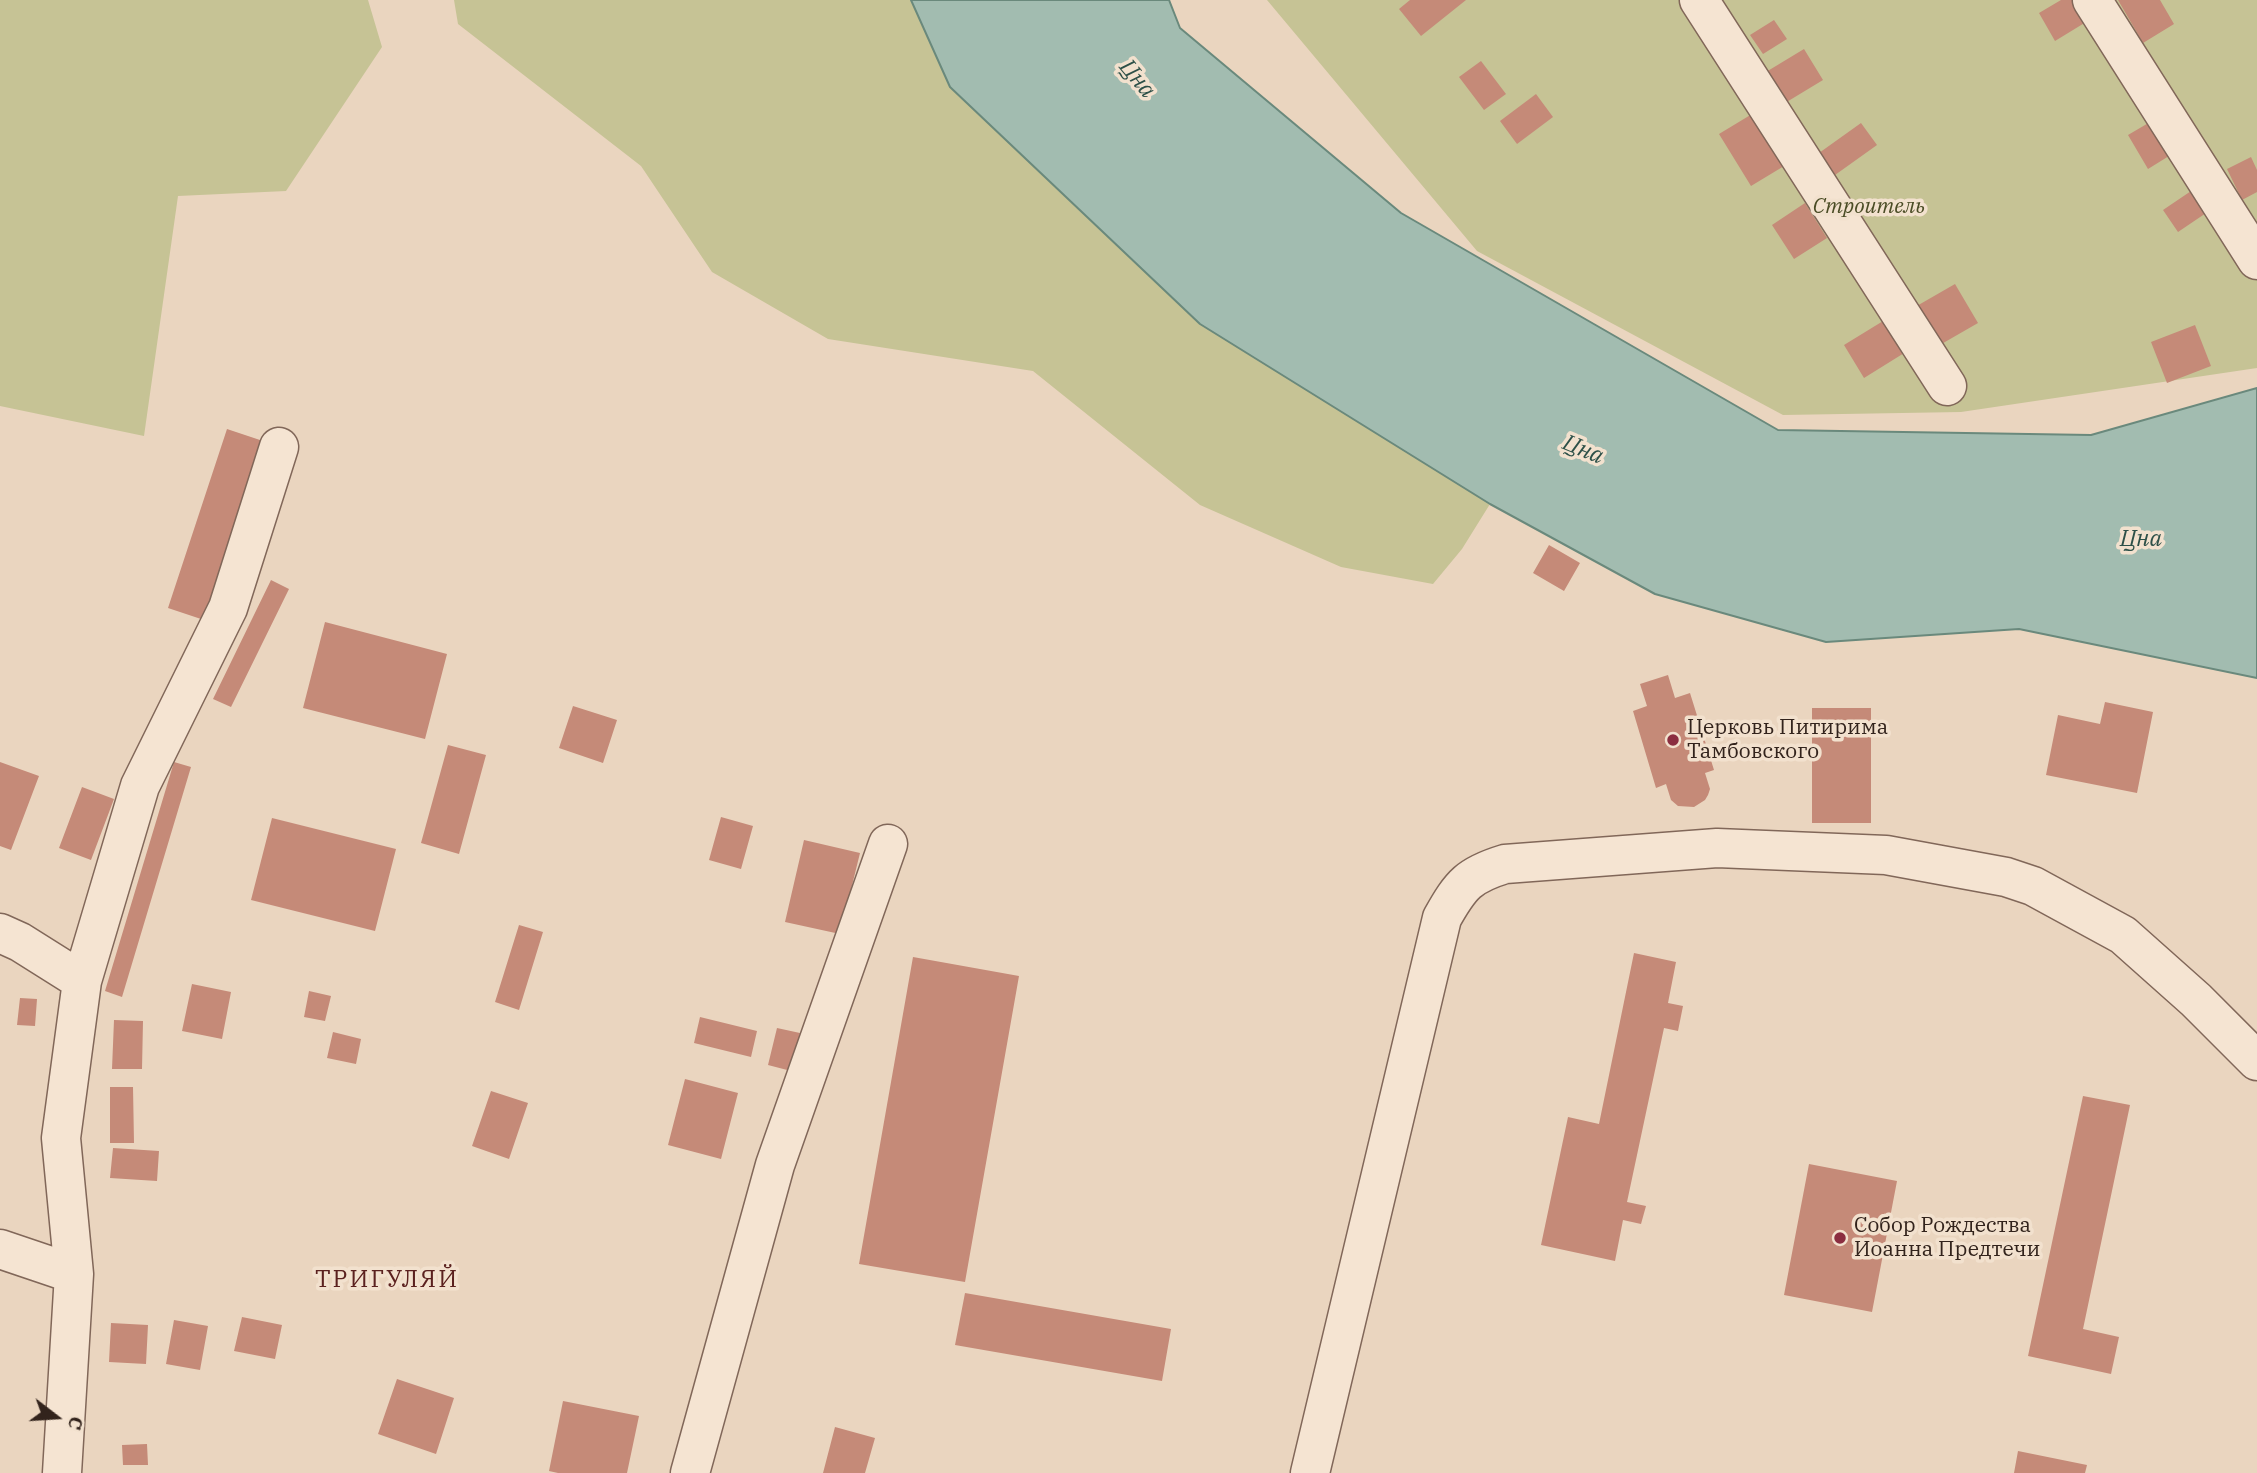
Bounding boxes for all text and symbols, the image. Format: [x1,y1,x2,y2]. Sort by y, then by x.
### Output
water label: Цна [1113,54,1161,104]
park label: Строитель [1813,194,1925,220]
water label: Цна [1558,429,1608,471]
water label: Цна [2120,525,2162,553]
place label: Церковь Питирима Тамбовского [1687,715,1888,765]
marker: Церковь Питирима Тамбовского [1665,732,1681,748]
place label: Собор Рождества Иоанна Предтечи [1854,1213,2040,1263]
marker: Собор Рождества Иоанна Предтечи [1832,1230,1848,1246]
district label: ТРИГУЛЯЙ [316,1266,458,1294]
north arrow [21,1382,91,1452]
text: С [63,1414,89,1433]

